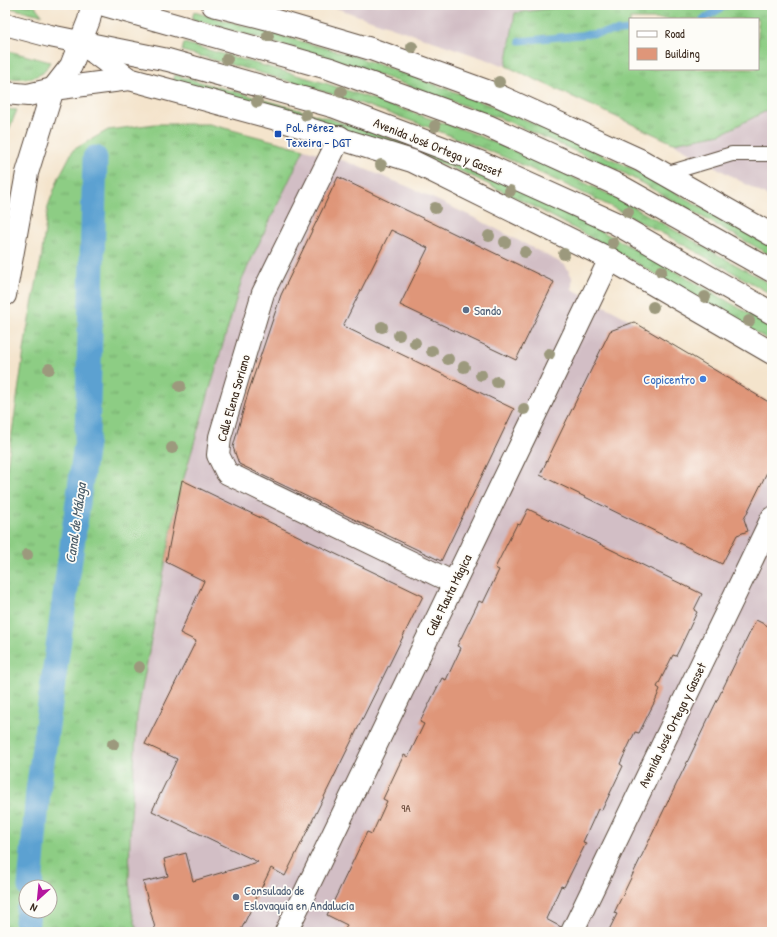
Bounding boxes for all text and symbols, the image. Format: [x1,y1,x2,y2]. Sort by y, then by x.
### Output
legend [629,18,759,70]
text: Road [665,25,685,42]
text: Building [665,45,700,62]
street label: Avenida José Ortega y Gasset [371,113,505,181]
place label: Pol. Pérez Texeira - DGT [286,118,352,151]
marker: Pol. Pérez Texeira - DGT [273,129,283,139]
place label: Sando [474,301,501,319]
marker: Sando [461,305,471,315]
street label: Calle Elena Soriano [212,352,254,444]
place label: Copicentro [643,370,695,388]
marker: Copicentro [698,374,708,384]
water label: Canal de Málaga [60,480,91,565]
street label: Calle Flauta Mágica [420,551,476,639]
street label: Avenida José Ortega y Gasset [634,659,710,791]
house number: 9A [401,801,411,815]
north arrow [18,879,58,919]
place label: Consulado de Eslovaquia en Andalucía [244,881,354,914]
marker: Consulado de Eslovaquia en Andalucía [231,892,241,902]
text: N [28,900,39,915]

